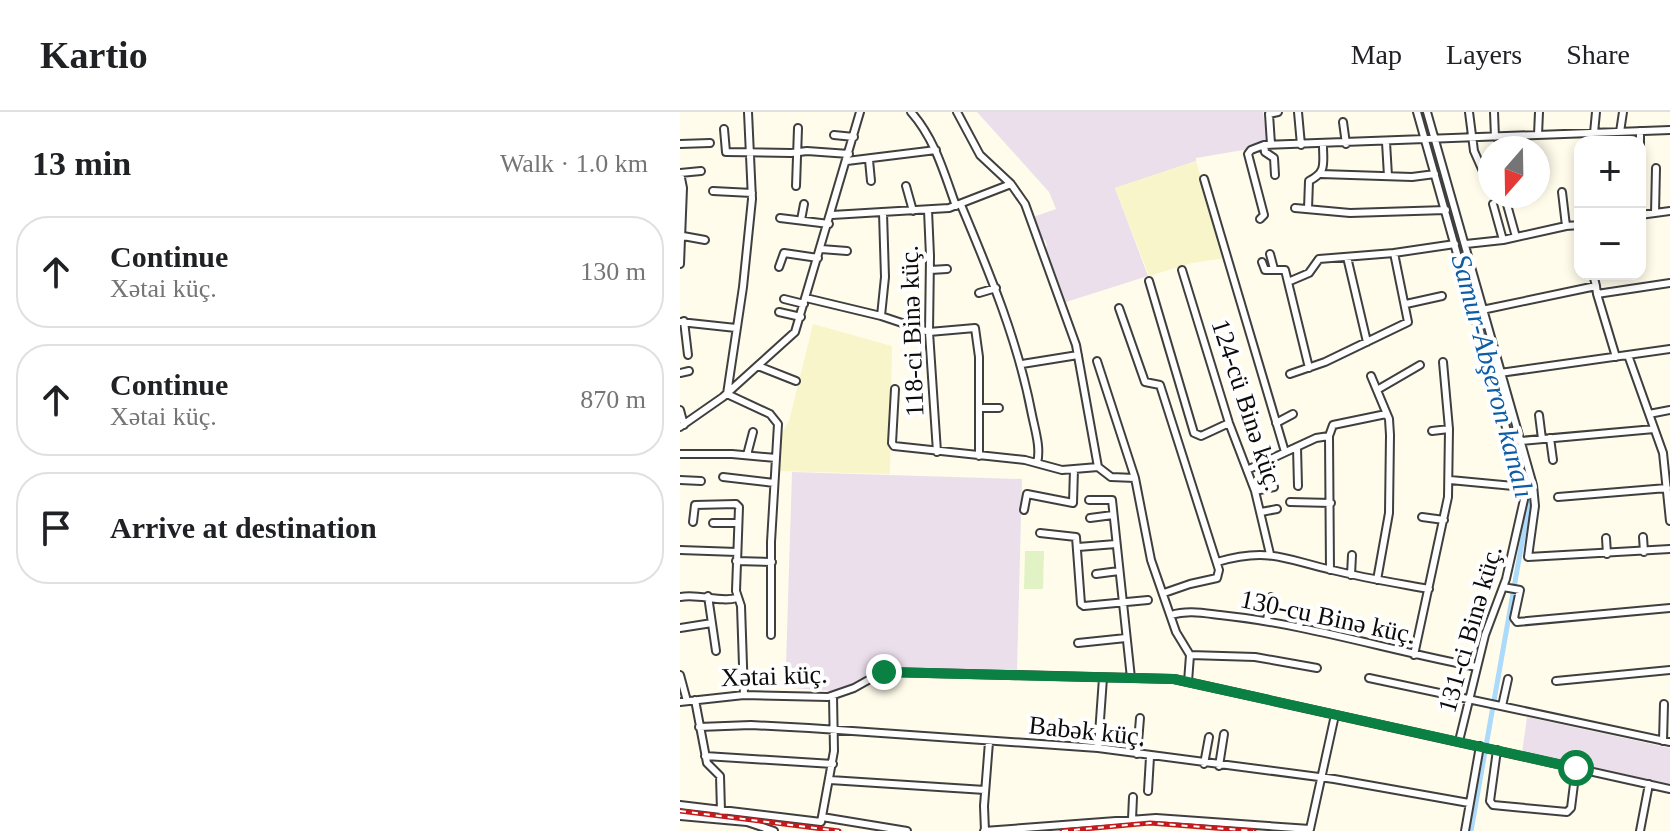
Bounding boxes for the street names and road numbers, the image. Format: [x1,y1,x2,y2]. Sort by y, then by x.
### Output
street label: 118-ci Binə küç. [895,245,929,417]
street label: 124-cü Binə küç. [1206,316,1288,494]
street label: 131-ci Binə küç. [1432,542,1508,716]
street label: 130-cu Binə küç. [1238,584,1418,650]
street label: Xətai küç. [720,660,828,692]
street label: Babək küç. [1027,710,1147,752]

